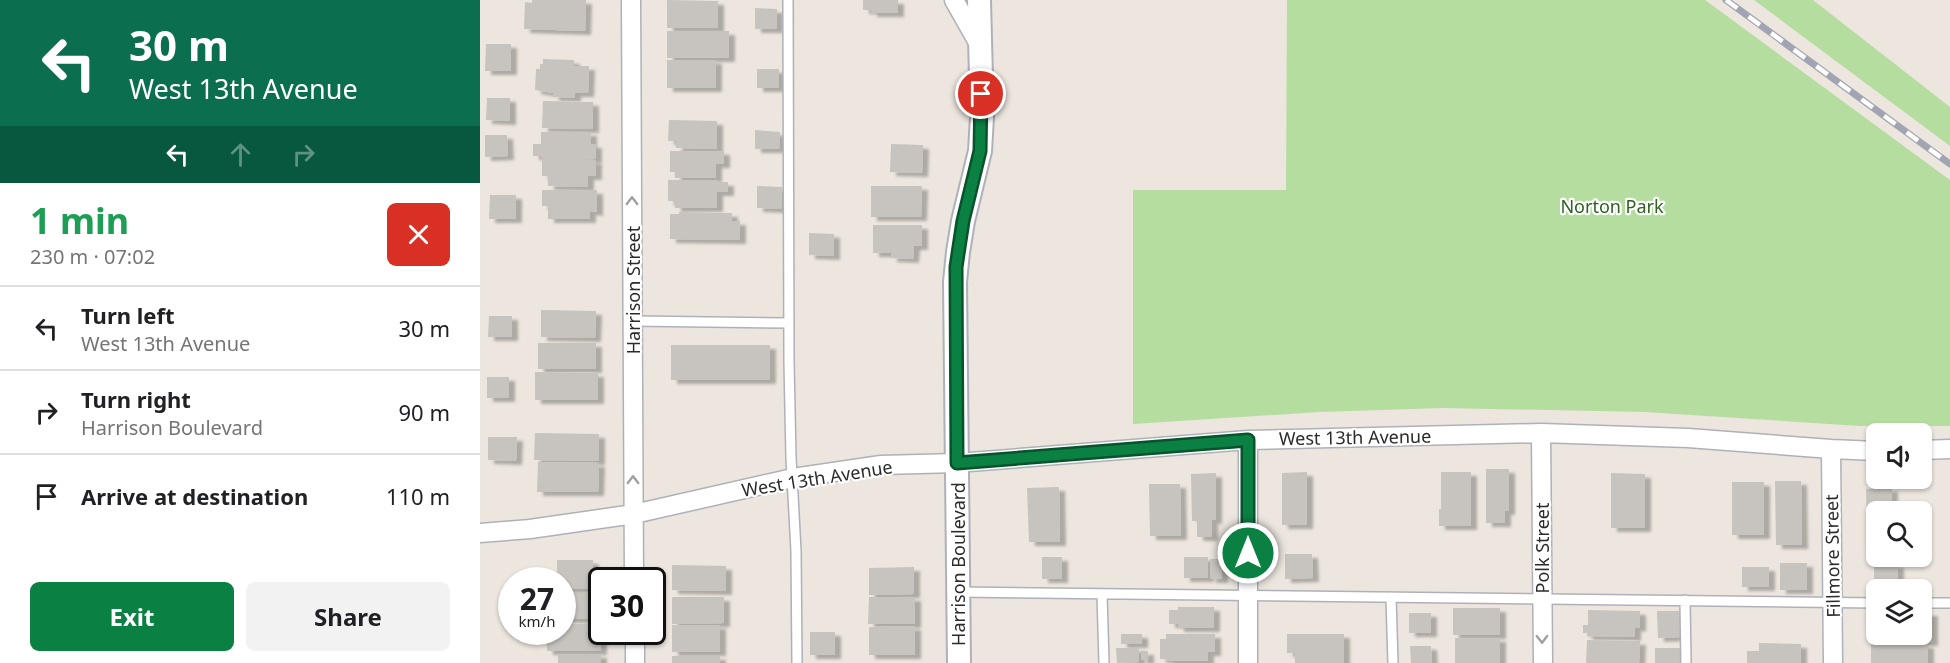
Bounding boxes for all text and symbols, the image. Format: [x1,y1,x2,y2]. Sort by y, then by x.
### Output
text: 30 m [129,16,229,73]
icon: left [30,24,108,102]
pin [955,68,1006,119]
text: West 13th Avenue [129,70,358,107]
icon: arrive [964,77,997,110]
icon: left [161,138,194,171]
icon: ahead [224,138,257,171]
icon: right [287,138,320,171]
park label: Norton Park [1560,194,1664,218]
text: 1 min [30,196,129,245]
one-way arrow [626,197,638,206]
button: close [387,203,450,266]
street label: Harrison Street [621,225,645,354]
text: 230 m · 07:02 [30,243,155,270]
text: Turn left [81,300,175,330]
icon: left [30,312,63,345]
text: 30 m [399,313,450,343]
text: West 13th Avenue [81,330,250,357]
text: Turn right [81,384,191,414]
icon: right [30,396,63,429]
text: 90 m [399,397,450,427]
text: Harrison Boulevard [81,414,263,441]
map controls [1866,423,1932,645]
button: sound [1866,423,1932,489]
street label: West 13th Avenue [1279,424,1431,450]
street label: West 13th Avenue [740,454,894,502]
one-way arrow [627,476,639,485]
icon: arrive [30,480,63,513]
text: Arrive at destination [81,481,308,511]
text: 110 m [386,481,450,511]
street label: Harrison Boulevard [946,482,970,646]
street label: Fillmore Street [1819,494,1845,618]
button: search [1866,501,1932,567]
street label: Polk Street [1530,502,1554,593]
position arrow [1216,521,1280,585]
speed limit sign: 30 [588,567,666,645]
text: 27 [520,578,554,619]
button: layers [1866,579,1932,645]
button: Exit [30,582,234,651]
button: Share [246,582,450,651]
text: km/h [519,611,555,631]
one-way arrow [1536,634,1548,643]

